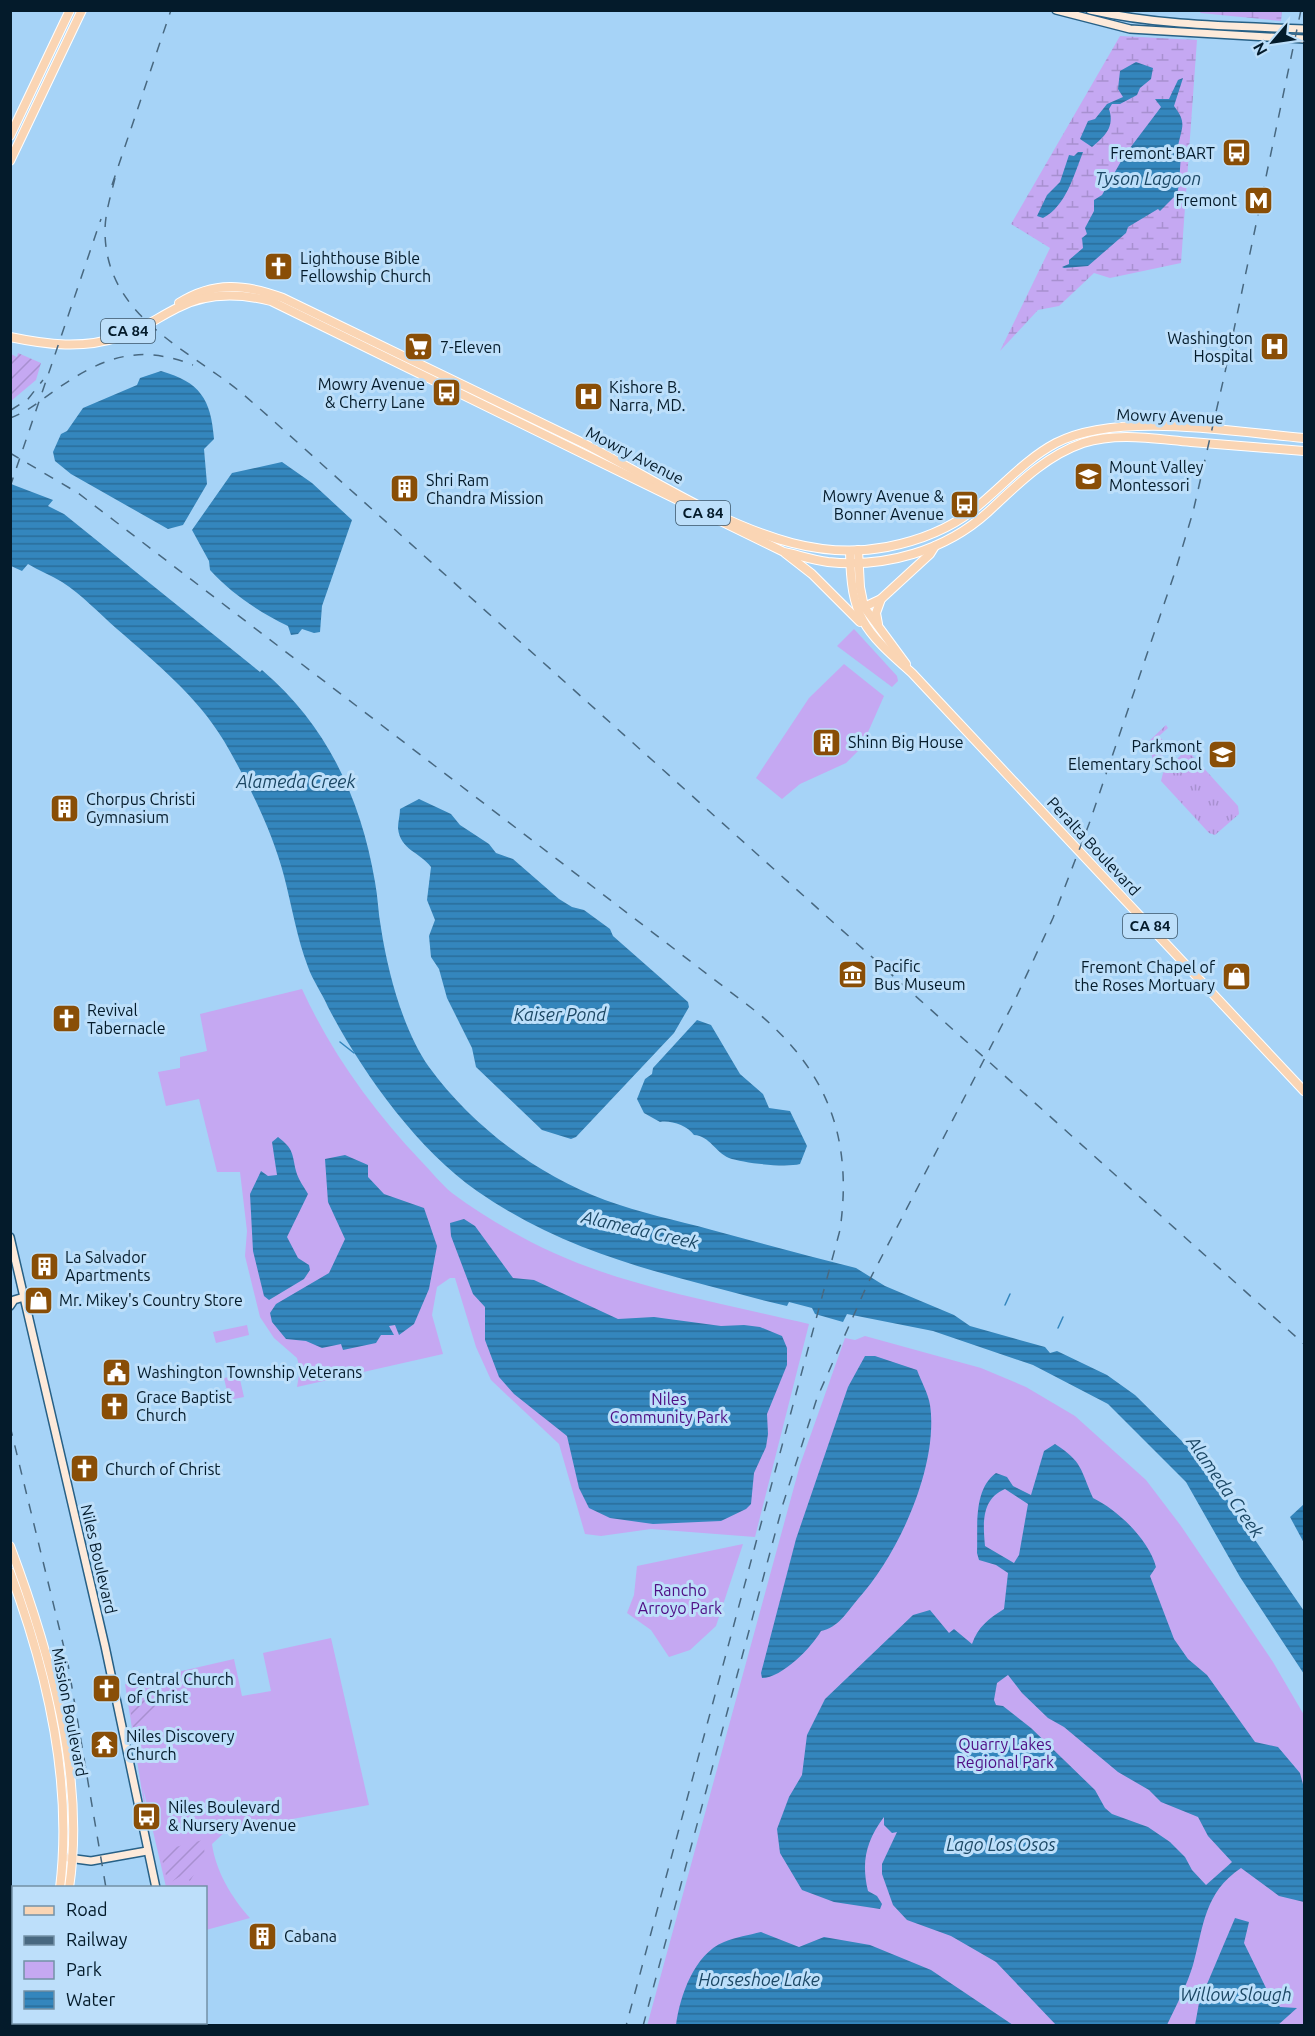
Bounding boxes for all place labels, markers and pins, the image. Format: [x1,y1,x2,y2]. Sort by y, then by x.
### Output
bus stop icon: Fremont BART [1220,137,1252,169]
place label: Fremont BART [1110,144,1215,162]
metro station icon: Fremont [1242,184,1274,216]
place label: Fremont [1175,191,1238,209]
place label: Lighthouse Bible Fellowship Church [300,249,431,285]
church icon: Lighthouse Bible Fellowship Church [263,251,295,283]
place label: Washington Hospital [1167,329,1253,365]
supermarket icon: 7-Eleven [403,331,435,363]
hospital icon: Washington Hospital [1258,331,1290,363]
place label: 7-Eleven [440,338,501,356]
place label: Mowry Avenue & Cherry Lane [318,375,425,411]
bus stop icon: Mowry Avenue & Cherry Lane [430,377,462,409]
place label: Kishore B. Narra, MD. [609,378,685,414]
hospital icon: Kishore B. Narra, MD. [572,380,604,412]
place label: Mount Valley Montessori [1109,458,1204,494]
school or university icon: Mount Valley Montessori [1072,460,1104,492]
place label: Shri Ram Chandra Mission [426,471,544,507]
building icon: Shri Ram Chandra Mission [389,473,421,505]
place label: Mowry Avenue & Bonner Avenue [823,487,945,523]
bus stop icon: Mowry Avenue & Bonner Avenue [949,489,981,521]
building icon: Shinn Big House [811,726,843,758]
place label: Shinn Big House [848,733,964,751]
place label: Parkmont Elementary School [1068,737,1203,773]
school or university icon: Parkmont Elementary School [1207,739,1239,771]
place label: Chorpus Christi Gymnasium [86,790,196,826]
building icon: Chorpus Christi Gymnasium [49,792,81,824]
place label: Pacific Bus Museum [874,957,966,993]
place label: Fremont Chapel of the Roses Mortuary [1074,958,1216,994]
museum icon: Pacific Bus Museum [837,959,869,991]
shop icon: Fremont Chapel of the Roses Mortuary [1220,960,1252,992]
place label: Revival Tabernacle [87,1001,166,1037]
church icon: Revival Tabernacle [50,1003,82,1035]
place label: La Salvador Apartments [65,1248,150,1284]
building icon: La Salvador Apartments [28,1250,60,1282]
shop icon: Mr. Mikey's Country Store [22,1284,54,1316]
place label: Mr. Mikey's Country Store [59,1291,243,1309]
public building icon: Washington Township Veterans [100,1356,132,1388]
place label: Washington Township Veterans [137,1363,362,1381]
place label: Grace Baptist Church [136,1388,233,1424]
church icon: Grace Baptist Church [99,1390,131,1422]
church icon: Church of Christ [68,1453,100,1485]
place label: Church of Christ [105,1460,221,1478]
place label: Central Church of Christ [127,1670,234,1706]
church icon: Central Church of Christ [90,1672,122,1704]
place label: Niles Discovery Church [126,1727,235,1763]
temple icon: Niles Discovery Church [89,1729,121,1761]
place label: Niles Boulevard & Nursery Avenue [168,1798,296,1834]
bus stop icon: Niles Boulevard & Nursery Avenue [131,1800,163,1832]
building icon: Cabana [247,1920,279,1952]
place label: Cabana [284,1927,337,1945]

